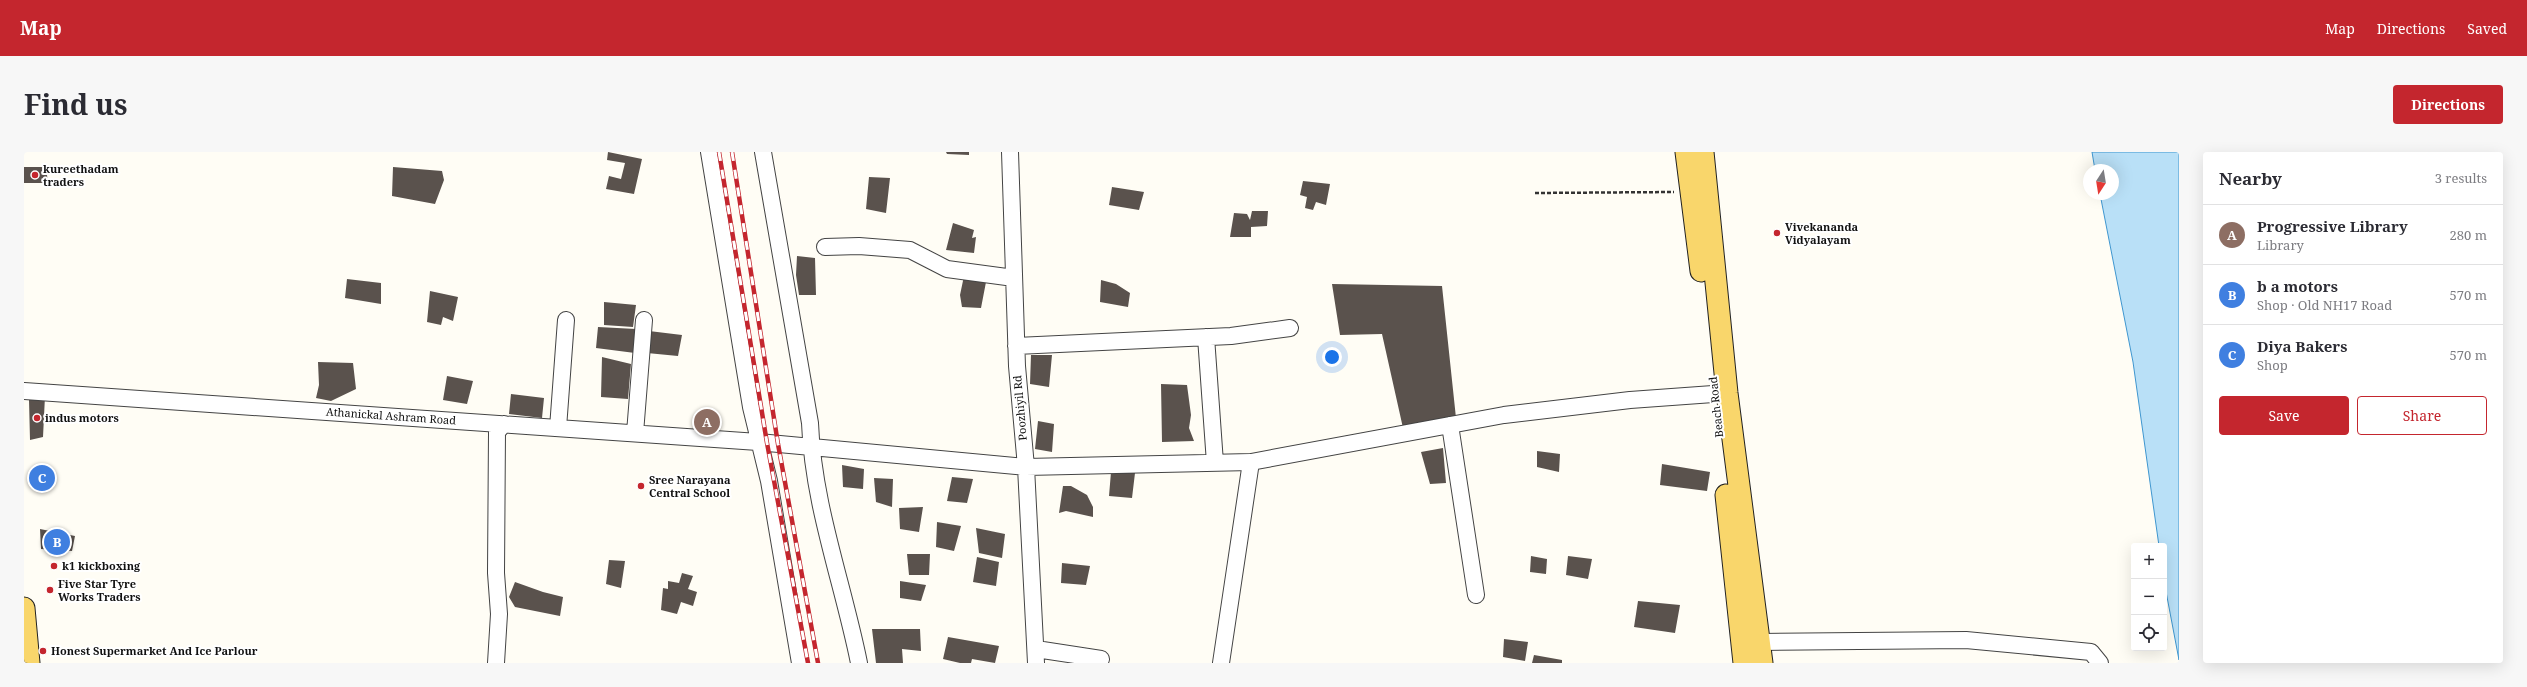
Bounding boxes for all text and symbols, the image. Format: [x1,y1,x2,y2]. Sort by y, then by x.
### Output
text: Map [20,15,62,41]
text: Map [2325,19,2355,38]
text: Directions [2377,19,2445,38]
text: Saved [2467,19,2507,38]
text: Find us [24,85,128,123]
button: Directions [2393,85,2503,124]
place label: kureethadam traders [43,161,119,189]
north arrow [2083,164,2119,200]
text: Nearby [2219,167,2282,190]
text: 3 results [2435,169,2487,187]
marker: kureethadam traders [30,170,40,180]
text: Progressive Library [2257,216,2408,236]
place label: Vivekananda Vidyalayam [1785,219,1859,247]
text: A [2227,226,2237,244]
text: 280 m [2450,226,2487,244]
marker: Vivekananda Vidyalayam [1772,228,1782,238]
text: Library [2257,236,2304,254]
text: b a motors [2257,276,2338,296]
text: B [2228,286,2236,304]
text: 570 m [2450,286,2487,304]
text: Shop · Old NH17 Road [2257,296,2392,314]
text: Diya Bakers [2257,336,2347,356]
text: C [2228,346,2236,364]
text: 570 m [2450,346,2487,364]
your location [1322,347,1342,367]
text: Shop [2257,356,2288,374]
street label: Poozhiyil Rd [1009,375,1030,441]
street label: Beach Road [1705,376,1726,438]
button: Save [2219,396,2349,435]
button: Share [2357,396,2487,435]
street label: Athanickal Ashram Road [325,403,457,428]
pin: A [694,407,720,437]
place label: indus motors [45,410,119,425]
marker: indus motors [32,413,42,423]
pin: C [29,463,55,493]
place label: Sree Narayana Central School [649,472,731,500]
marker: Sree Narayana Central School [636,481,646,491]
pin: B [44,527,70,557]
map controls [2131,543,2167,651]
button: + [2131,543,2167,579]
place label: k1 kickboxing [62,558,141,573]
marker: k1 kickboxing [49,561,59,571]
place label: Five Star Tyre Works Traders [58,576,141,604]
button: − [2131,579,2167,615]
marker: Five Star Tyre Works Traders [45,585,55,595]
button: locate [2131,615,2167,651]
place label: Honest Supermarket And Ice Parlour [51,643,258,658]
marker: Honest Supermarket And Ice Parlour [38,646,48,656]

